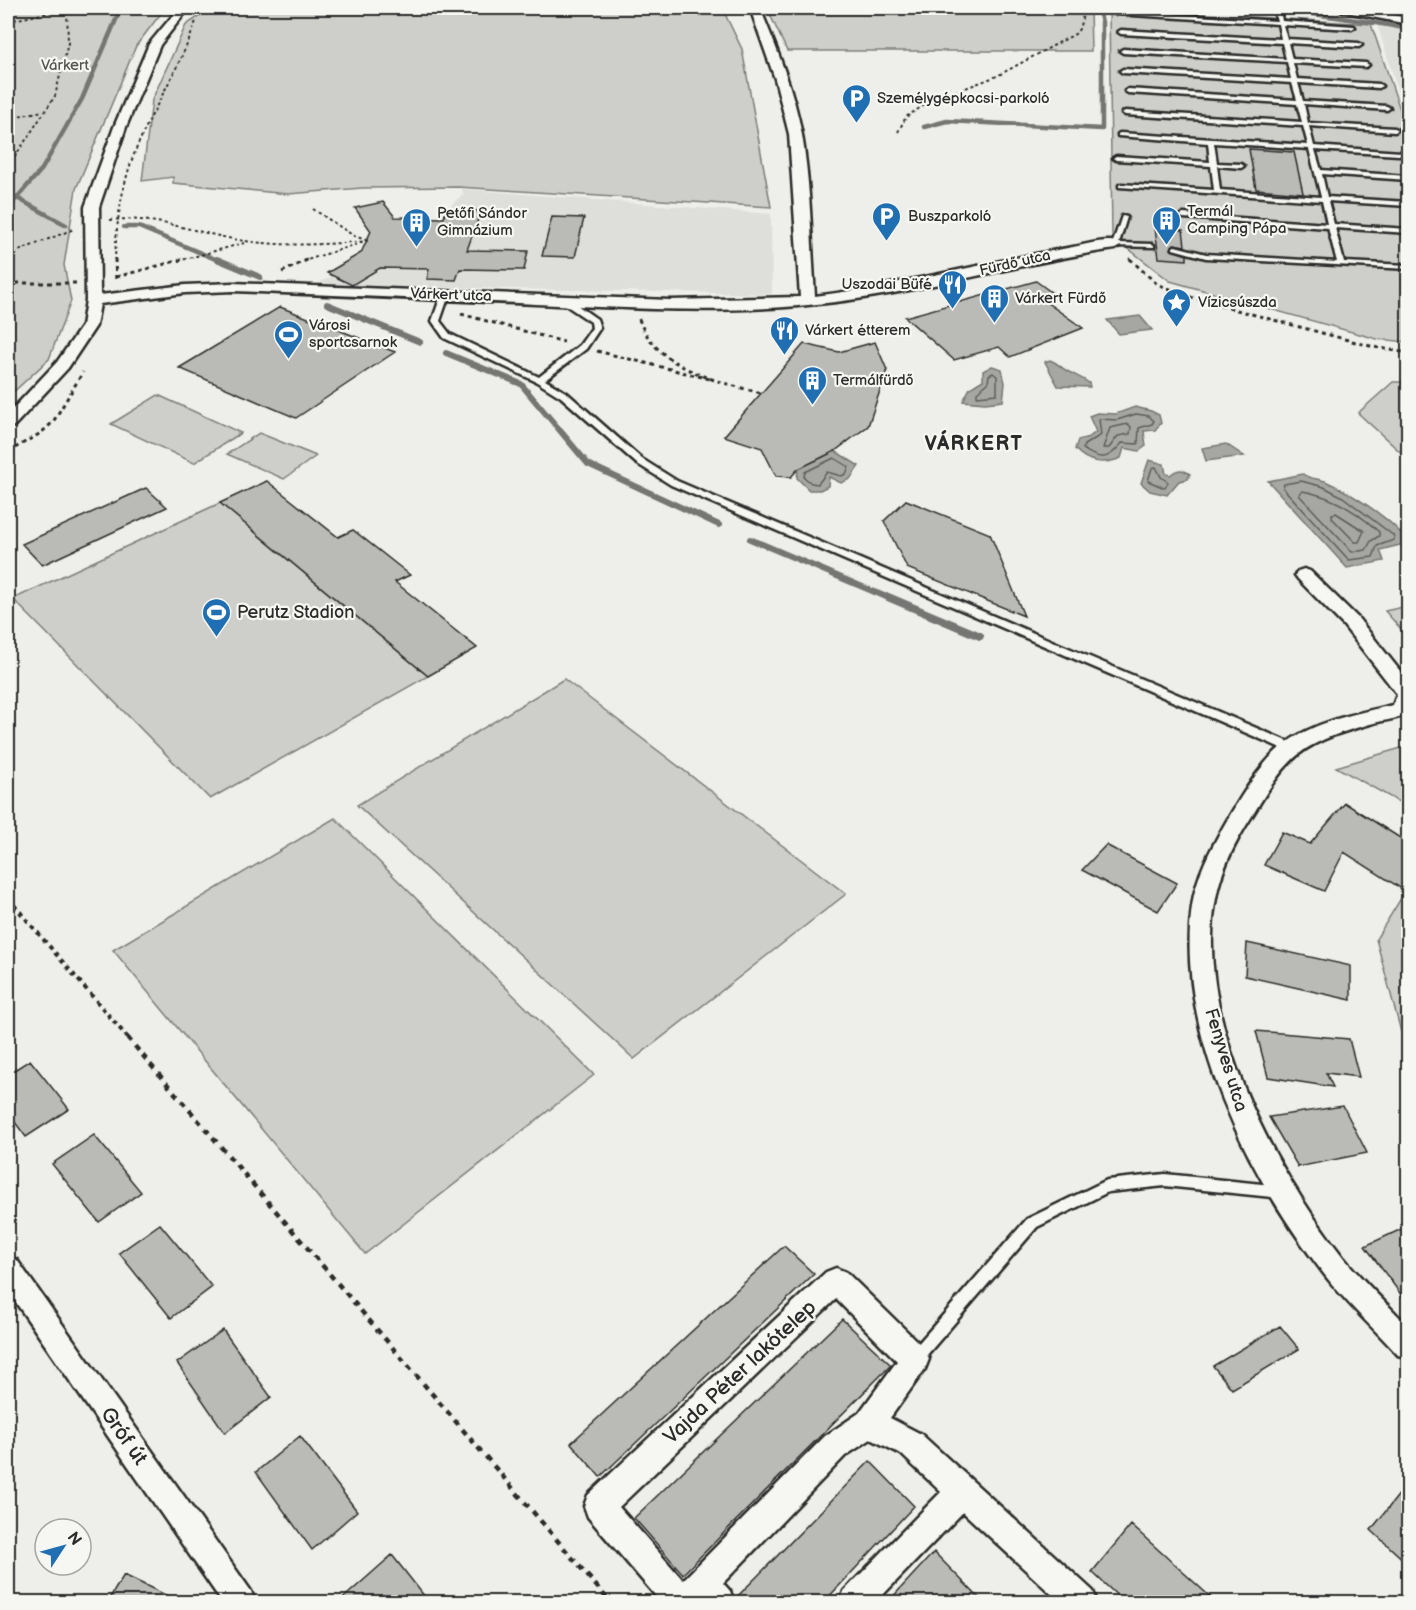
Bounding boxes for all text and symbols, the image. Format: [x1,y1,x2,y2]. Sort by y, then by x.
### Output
park label: Várkert [41,56,89,75]
parking icon: Személygépkocsi-parkoló [840,82,872,124]
place label: Személygépkocsi-parkoló [877,89,1050,108]
parking icon: Buszparkoló [871,200,903,242]
place label: Termál Camping Pápa [1187,202,1286,238]
place label: Petőfi Sándor Gimnázium [437,204,527,240]
building icon: Termál Camping Pápa [1150,204,1182,246]
building icon: Petőfi Sándor Gimnázium [400,206,432,248]
place label: Buszparkoló [908,207,991,226]
street label: Fürdő utca [978,246,1052,280]
restaurant icon: Uszodai Büfé [937,268,969,310]
place label: Uszodai Büfé [842,275,932,294]
building icon: Várkert Fürdő [978,282,1010,324]
street label: Várkert utca [410,284,492,306]
place icon: Vízicsúszda [1161,286,1193,328]
place label: Várkert Fürdő [1015,289,1107,308]
place label: Vízicsúszda [1198,293,1277,312]
restaurant icon: Várkert étterem [768,314,800,356]
place label: Városi sportcsarnok [309,316,398,352]
sports icon: Városi sportcsarnok [272,318,304,360]
place label: Várkert étterem [805,321,910,340]
building icon: Termálfürdő [796,364,828,406]
place label: Termálfürdő [833,371,914,390]
district label: VÁRKERT [925,429,1023,456]
sports icon: Perutz Stadion [200,596,232,638]
place label: Perutz Stadion [237,602,354,623]
street label: Fenyves utca [1200,1006,1252,1114]
street label: Vajda Péter lakótelep [658,1295,822,1449]
street label: Gróf út [95,1402,153,1470]
north arrow [33,1517,93,1577]
text: N [63,1529,85,1550]

